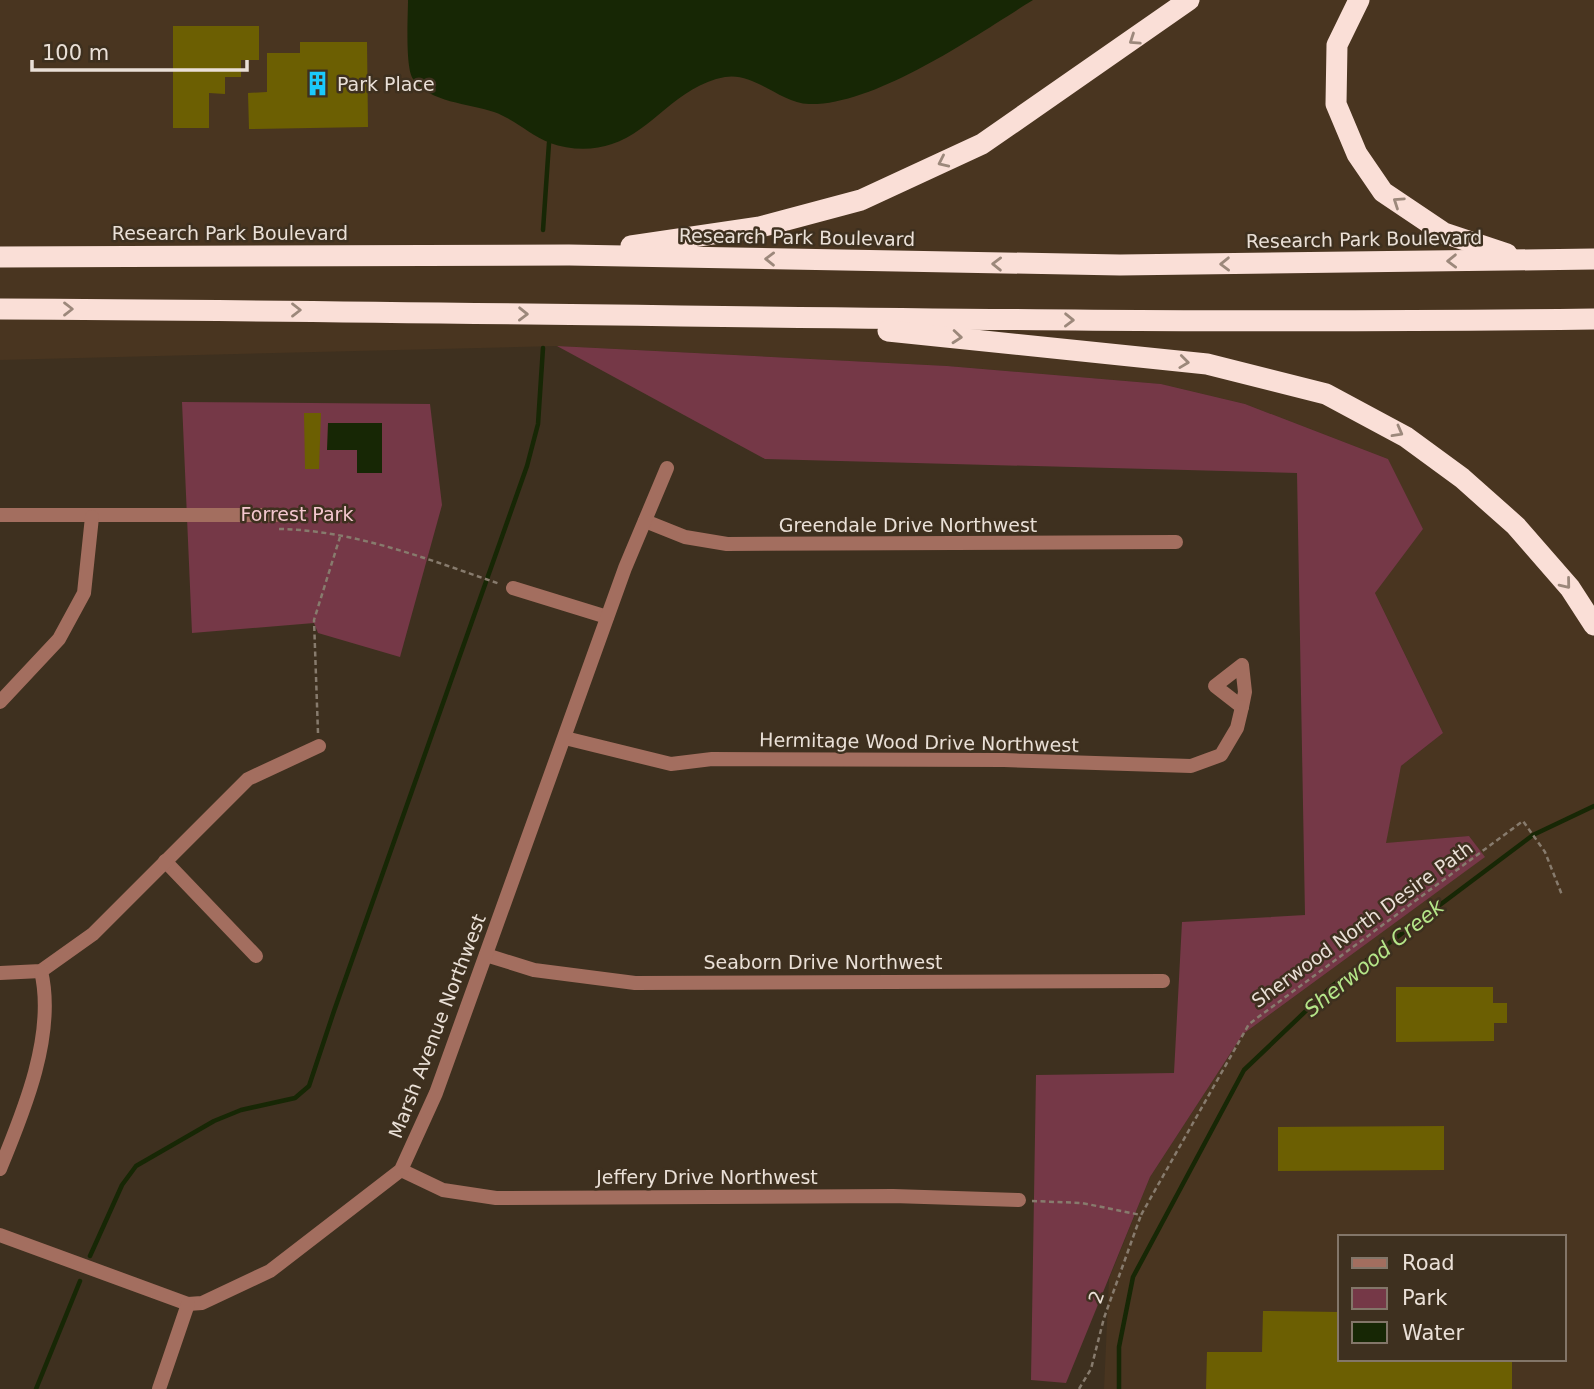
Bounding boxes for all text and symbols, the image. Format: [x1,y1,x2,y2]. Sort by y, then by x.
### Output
scale bar [32,28,247,72]
one-way arrow [1129,32,1142,44]
text: 100 m [42,41,109,65]
building icon: Park Place [303,70,331,98]
place label: Park Place [337,73,435,95]
one-way arrow [938,154,950,168]
one-way arrow [1393,198,1406,210]
street label: Research Park Boulevard [112,222,348,244]
street label: Research Park Boulevard [679,224,915,250]
street label: Research Park Boulevard [1246,226,1482,252]
one-way arrow [764,252,775,267]
one-way arrow [1447,253,1458,268]
one-way arrow [992,256,1002,272]
one-way arrow [1219,256,1230,271]
one-way arrow [63,301,74,317]
one-way arrow [291,302,301,318]
one-way arrow [518,307,529,322]
one-way arrow [1064,313,1075,328]
one-way arrow [952,330,963,345]
one-way arrow [1178,354,1190,369]
one-way arrow [1391,424,1403,438]
park label: Forrest Park [241,503,353,525]
street label: Greendale Drive Northwest [779,514,1037,536]
one-way arrow [1558,575,1570,588]
street label: Hermitage Wood Drive Northwest [759,728,1079,756]
street label: Sherwood North Desire Path [1247,836,1477,1012]
water label: Sherwood Creek [1299,894,1449,1022]
street label: Marsh Avenue Northwest [384,911,490,1141]
street label: Seaborn Drive Northwest [703,951,943,973]
street label: Jeffery Drive Northwest [595,1166,818,1188]
legend [1338,1235,1566,1361]
text: Road [1402,1251,1455,1275]
text: Park [1402,1286,1448,1310]
street label: 2 [1084,1288,1108,1306]
text: Water [1402,1321,1464,1345]

